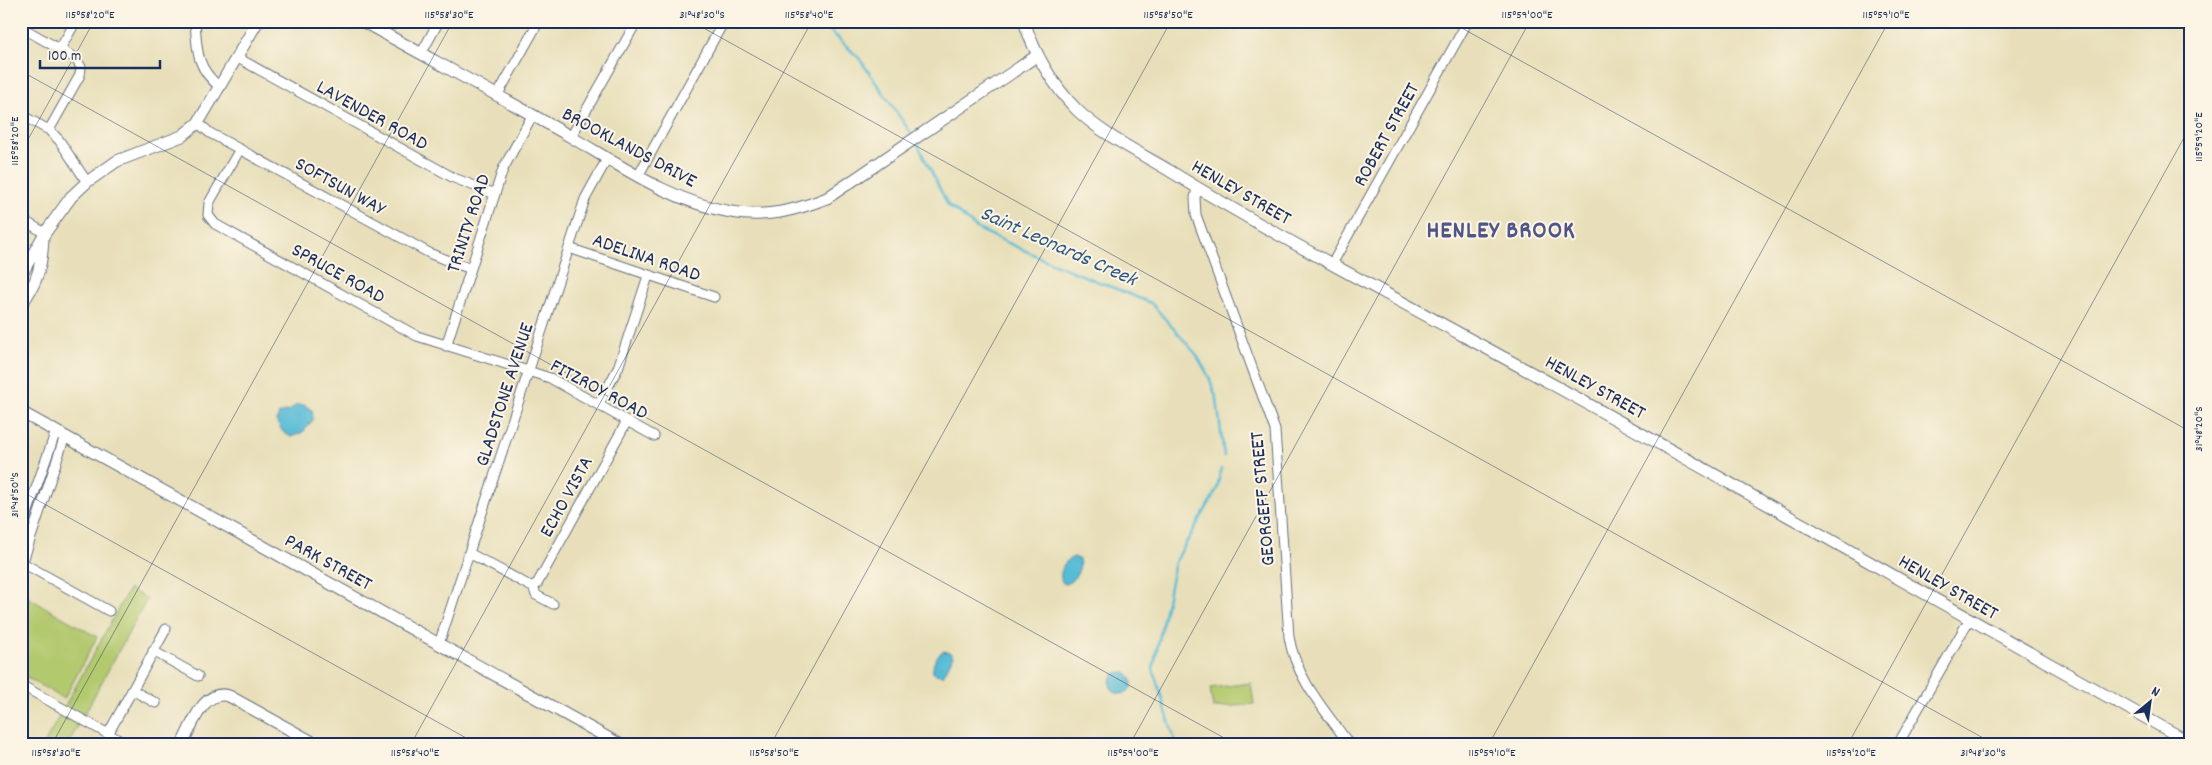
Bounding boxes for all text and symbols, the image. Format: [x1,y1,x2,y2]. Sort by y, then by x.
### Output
text: 115°58'20"E [66,7,115,24]
text: 115°58'30"E [425,7,474,24]
text: 31°48'30"S [679,7,725,24]
text: 115°58'40"E [785,7,834,24]
text: 115°58'50"E [1143,7,1193,24]
text: 115°59'00"E [1502,7,1553,24]
text: 115°59'10"E [1863,7,1910,24]
scale bar [40,38,160,70]
text: 100 m [48,46,81,68]
street label: LAVENDER ROAD [311,74,433,159]
street label: ROBERT STREET [1348,78,1428,192]
street label: BROOKLANDS DRIVE [556,101,701,196]
text: 115°59'20"E [2191,112,2208,162]
text: 115°58'20"E [7,116,24,165]
street label: SOFTSUN WAY [289,151,391,224]
street label: HENLEY STREET [1185,154,1296,233]
street label: TRINITY ROAD [441,171,499,277]
water label: Saint Leonards Creek [975,200,1143,297]
district label: HENLEY BROOK [1426,214,1576,250]
street label: ADELINA ROAD [588,227,704,290]
street label: SPRUCE ROAD [286,237,389,312]
street label: GLADSTONE AVENUE [469,319,542,470]
street label: HENLEY STREET [1539,349,1650,428]
street label: FITZROY ROAD [545,353,653,428]
text: 31°48'20"S [2191,406,2208,452]
street label: GEORGEFF STREET [1244,430,1284,567]
street label: ECHO VISTA [534,452,601,543]
text: 31°48'50"S [7,472,24,518]
street label: PARK STREET [279,528,376,599]
street label: HENLEY STREET [1892,549,2003,628]
north arrow [2124,678,2174,728]
text: N [2147,682,2163,703]
text: 115°58'30"E [32,745,81,762]
text: 115°58'40"E [391,745,440,762]
text: 115°58'50"E [749,745,799,762]
text: 115°59'00"E [1108,745,1159,762]
text: 115°59'10"E [1469,745,1516,762]
text: 115°59'20"E [1826,745,1876,762]
text: 31°48'30"S [1960,745,2006,762]

